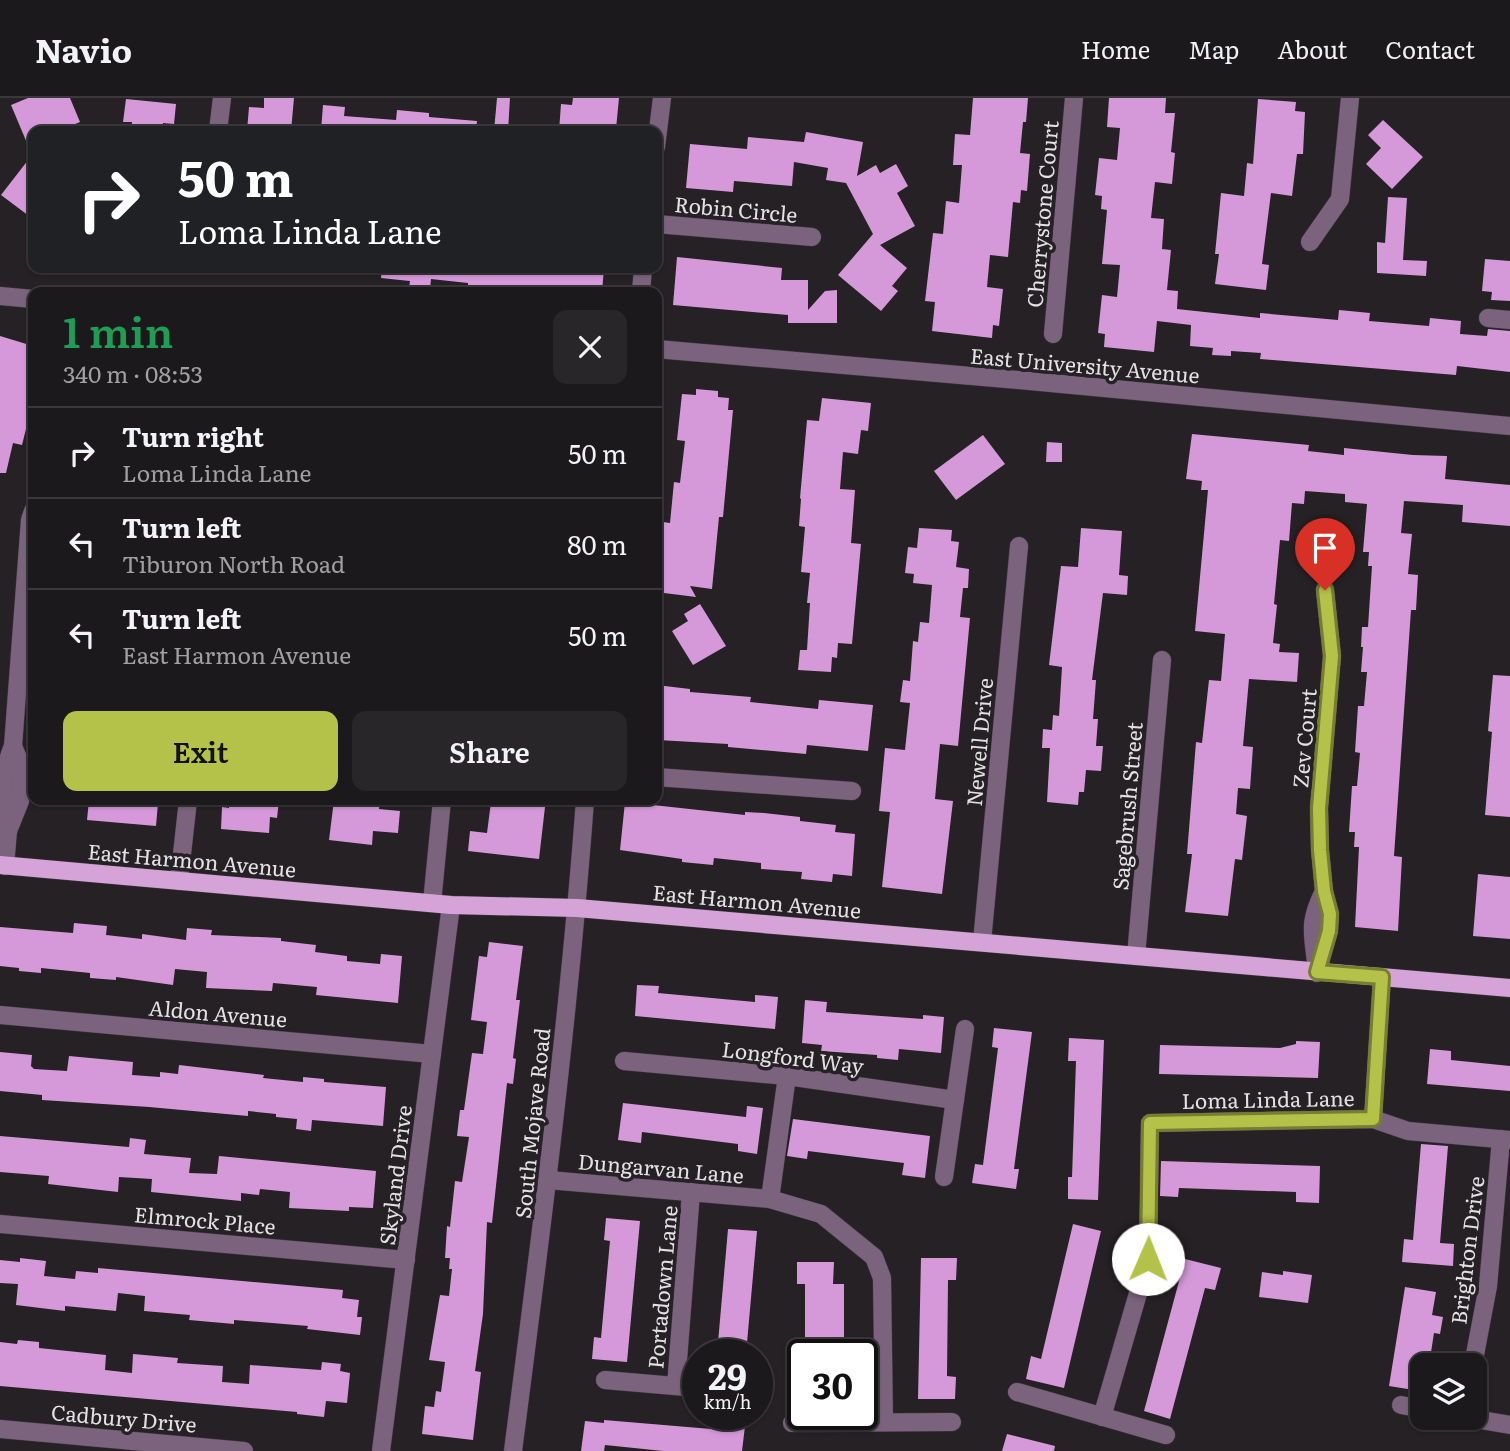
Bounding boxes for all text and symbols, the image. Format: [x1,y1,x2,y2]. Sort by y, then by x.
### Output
text: Navio [35,24,132,73]
text: Home [1081,31,1150,66]
text: Map [1188,31,1239,66]
text: About [1277,31,1347,66]
text: Contact [1385,31,1475,66]
street label: Cherrystone Court [1017,119,1065,309]
text: 50 m [178,139,294,212]
icon: right [63,154,154,245]
street label: Robin Circle [673,187,799,229]
text: Loma Linda Lane [178,206,442,254]
text: 1 min [63,299,173,361]
button: close [553,310,627,384]
street label: East University Avenue [969,339,1201,389]
text: 340 m · 08:53 [63,356,203,390]
text: Turn right [122,416,264,455]
text: 50 m [568,433,627,472]
icon: right [63,434,101,472]
text: Loma Linda Lane [122,455,312,489]
text: Turn left [122,507,241,546]
pin [1295,518,1355,590]
text: 80 m [567,524,627,563]
icon: left [63,525,101,563]
icon: arrive [1306,529,1344,567]
text: Tiburon North Road [122,546,345,580]
text: Turn left [122,598,241,637]
text: 50 m [568,615,627,654]
icon: left [63,616,101,654]
text: East Harmon Avenue [122,637,351,671]
street label: Newell Drive [957,676,999,808]
street label: Zev Court [1283,687,1323,789]
button: Exit [63,711,338,791]
button: Share [352,711,627,791]
street label: Sagebrush Street [1103,720,1149,891]
street label: East Harmon Avenue [86,834,298,884]
street label: East Harmon Avenue [651,875,863,925]
street label: Aldon Avenue [147,991,289,1033]
street label: South Mojave Road [506,1026,556,1220]
street label: Longford Way [720,1032,867,1080]
street label: Loma Linda Lane [1181,1081,1355,1115]
street label: Skyland Drive [370,1103,418,1247]
street label: Dungarvan Lane [577,1144,745,1190]
street label: Brighton Drive [1442,1174,1490,1326]
street label: Elmrock Place [133,1197,277,1241]
street label: Portadown Lane [638,1204,684,1370]
position arrow [1111,1222,1185,1296]
speed limit sign: 30 [787,1339,878,1430]
text: 29 [708,1349,747,1401]
map controls [1410,1353,1487,1430]
button: layers [1410,1353,1487,1430]
text: km/h [704,1388,751,1415]
street label: Cadbury Drive [50,1395,198,1439]

